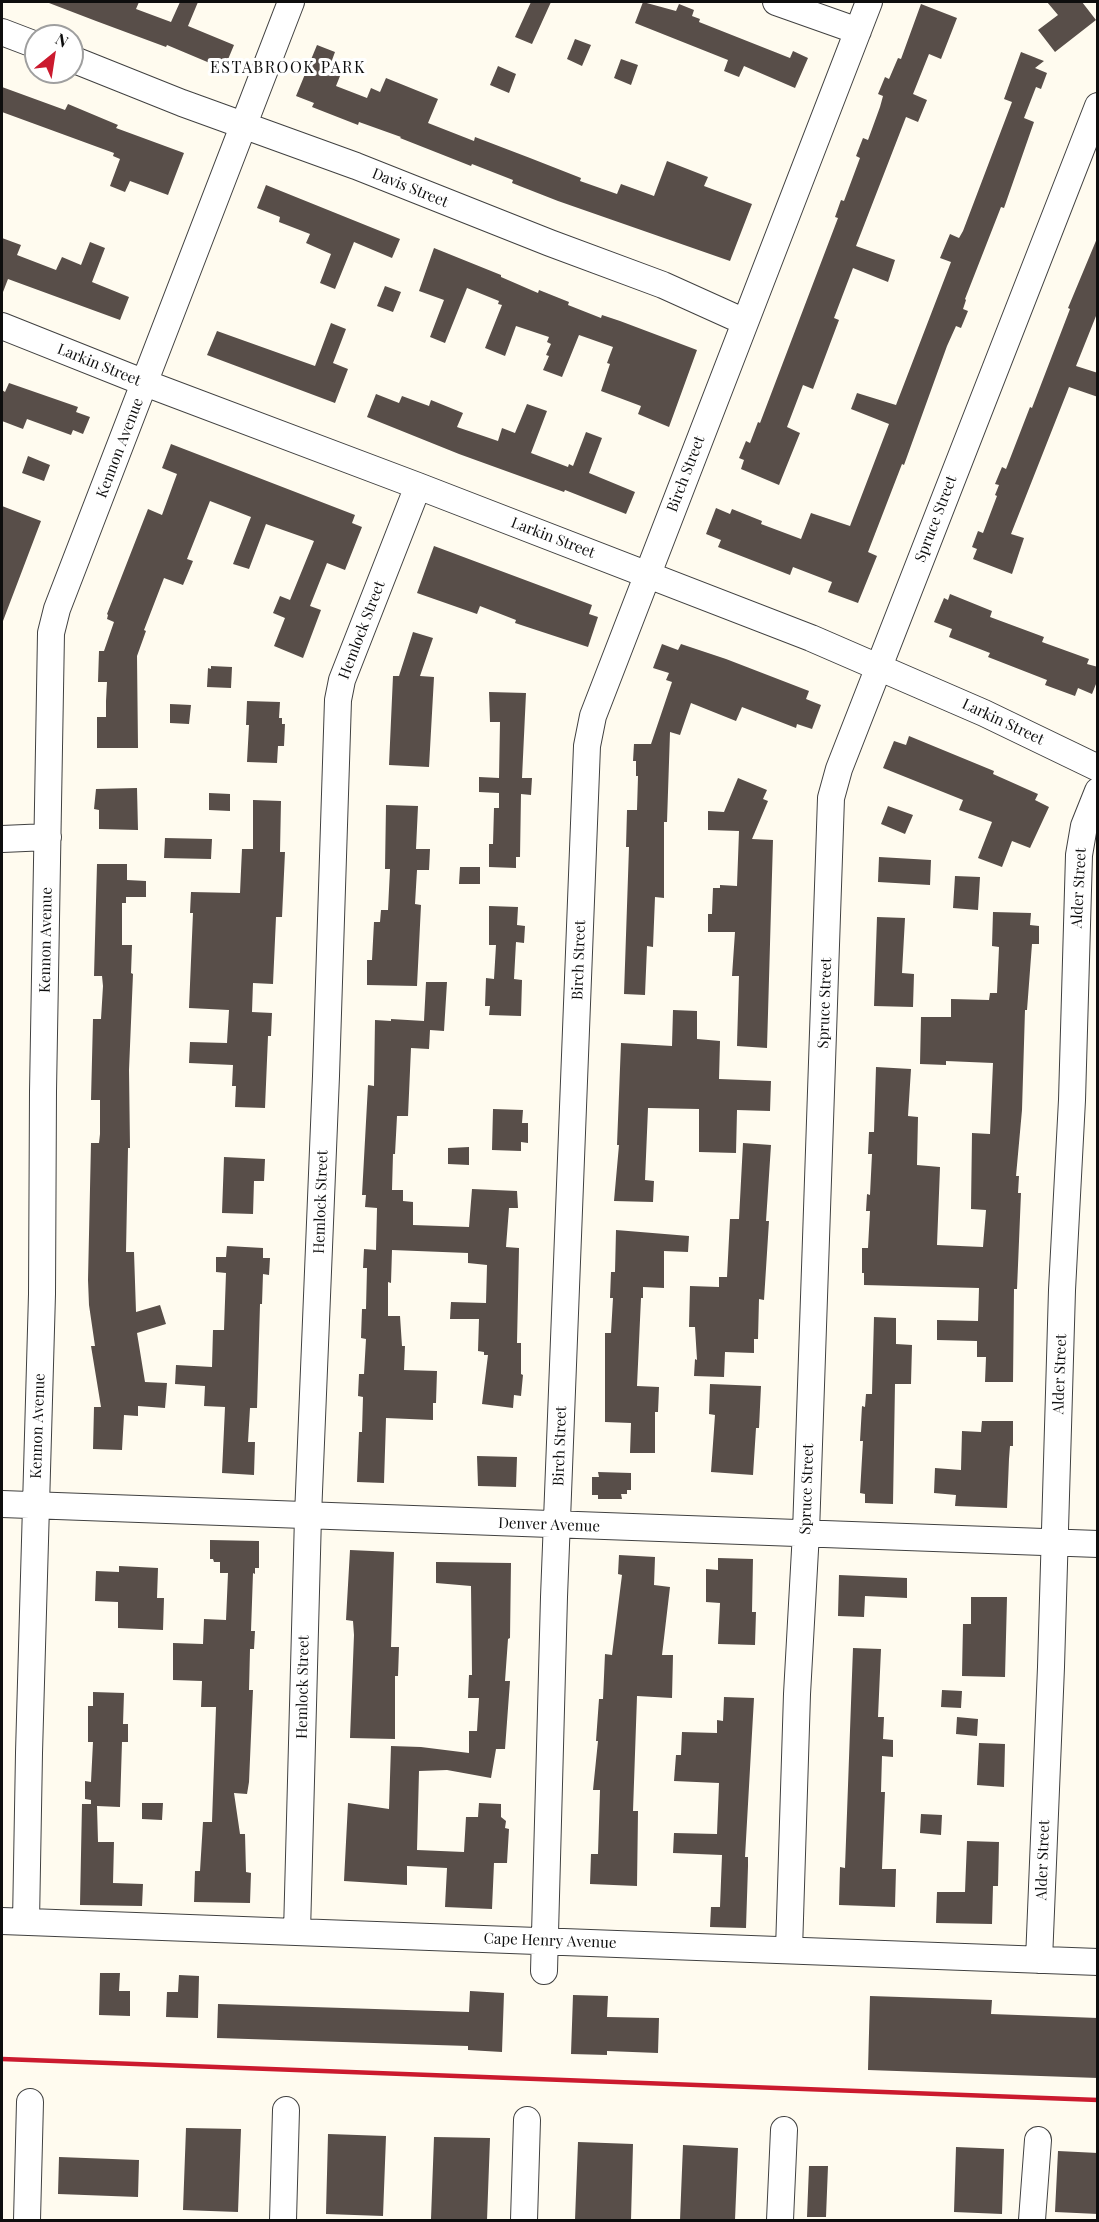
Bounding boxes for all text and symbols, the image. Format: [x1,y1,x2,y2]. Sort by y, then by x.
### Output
north arrow [24,24,84,84]
text: N [52,28,73,52]
district label: ESTABROOK PARK [210,58,366,78]
street label: Davis Street [369,165,451,211]
street label: Larkin Street [55,340,143,390]
street label: Kennon Avenue [93,395,147,501]
street label: Birch Street [663,433,709,515]
street label: Spruce Street [911,473,961,565]
street label: Larkin Street [509,514,597,562]
street label: Hemlock Street [335,578,389,682]
street label: Larkin Street [959,695,1047,749]
street label: Alder Street [1068,847,1090,929]
street label: Kennon Avenue [36,887,56,993]
street label: Birch Street [569,920,589,1000]
street label: Spruce Street [814,957,836,1049]
street label: Hemlock Street [310,1150,332,1254]
street label: Alder Street [1050,1333,1070,1415]
street label: Kennon Avenue [27,1373,49,1479]
street label: Birch Street [550,1406,570,1486]
street label: Spruce Street [796,1443,818,1535]
street label: Denver Avenue [498,1514,600,1536]
street label: Hemlock Street [293,1635,313,1739]
street label: Alder Street [1033,1819,1053,1901]
street label: Cape Henry Avenue [483,1930,617,1952]

